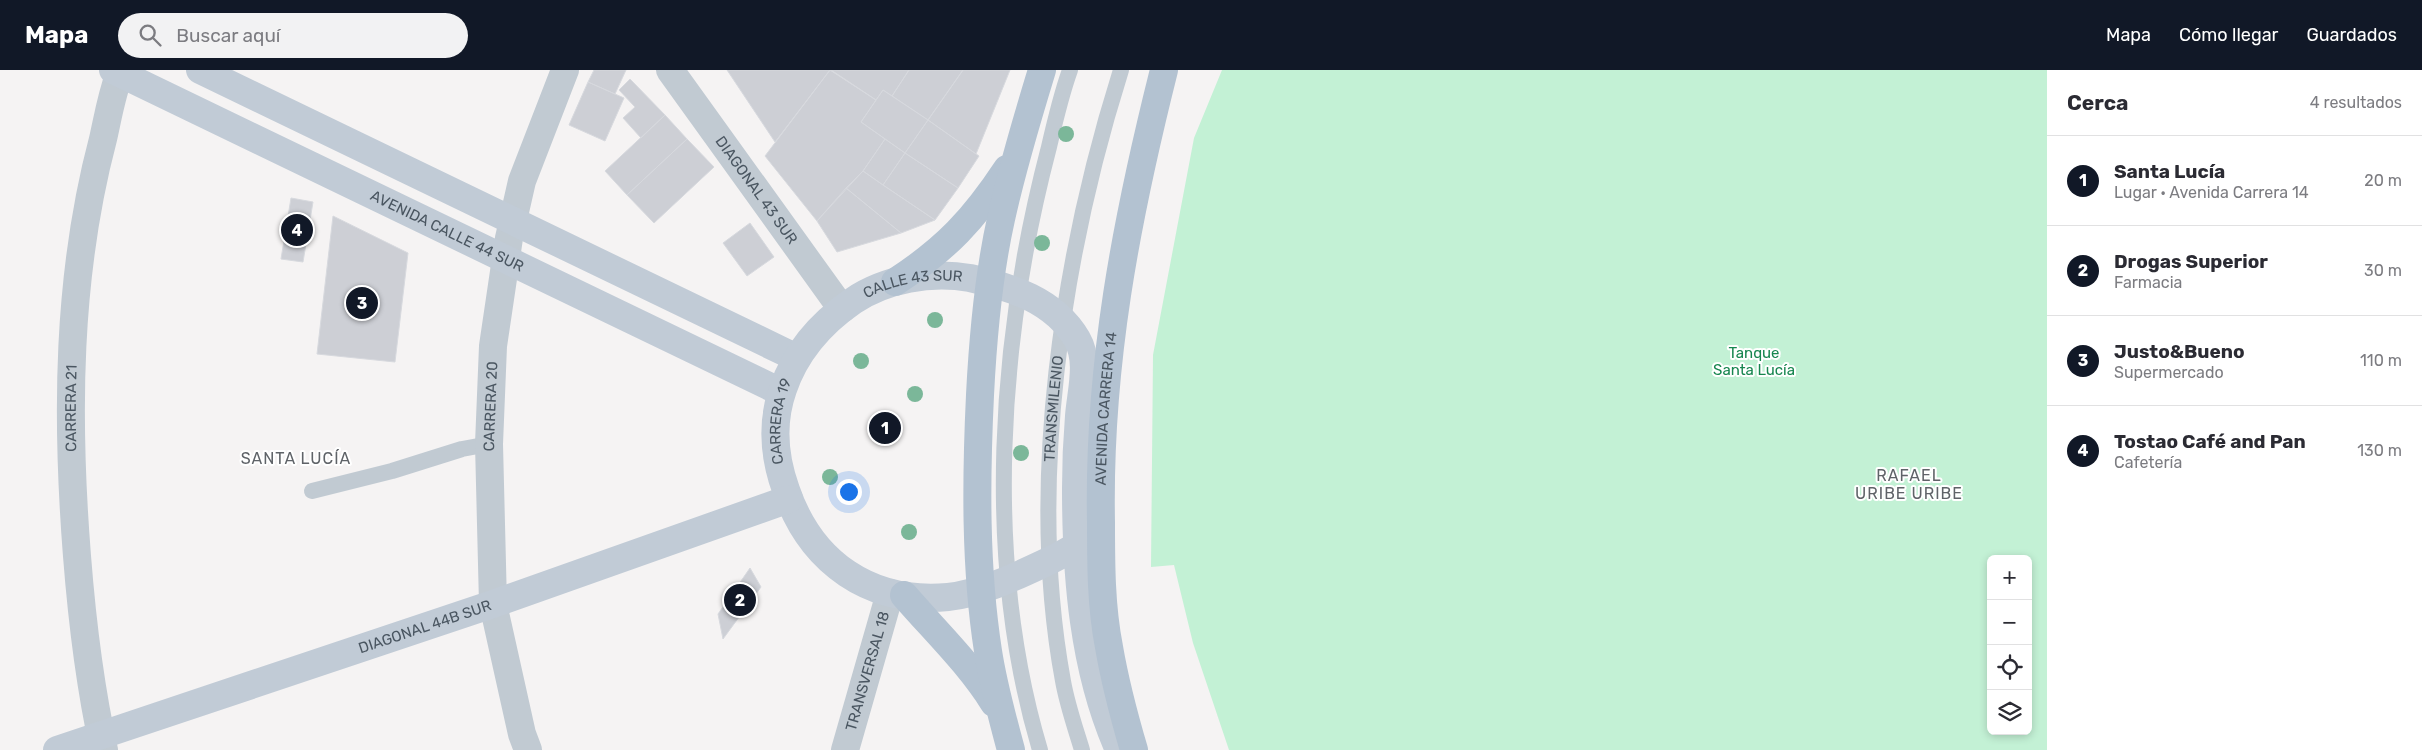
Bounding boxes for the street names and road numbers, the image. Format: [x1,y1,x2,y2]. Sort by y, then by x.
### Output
street label: DIAGONAL 43 SUR [712,133,801,248]
street label: AVENIDA CALLE 44 SUR [368,187,527,276]
street label: CALLE 43 SUR [860,266,964,302]
street label: AVENIDA CARRERA 14 [1092,331,1121,485]
street label: TRANSMILENIO [1040,354,1067,462]
street label: CARRERA 20 [480,361,501,452]
street label: CARRERA 21 [62,364,81,452]
street label: CARRERA 19 [766,376,795,466]
street label: DIAGONAL 44B SUR [356,596,494,657]
street label: TRANSVERSAL 18 [842,609,893,733]

